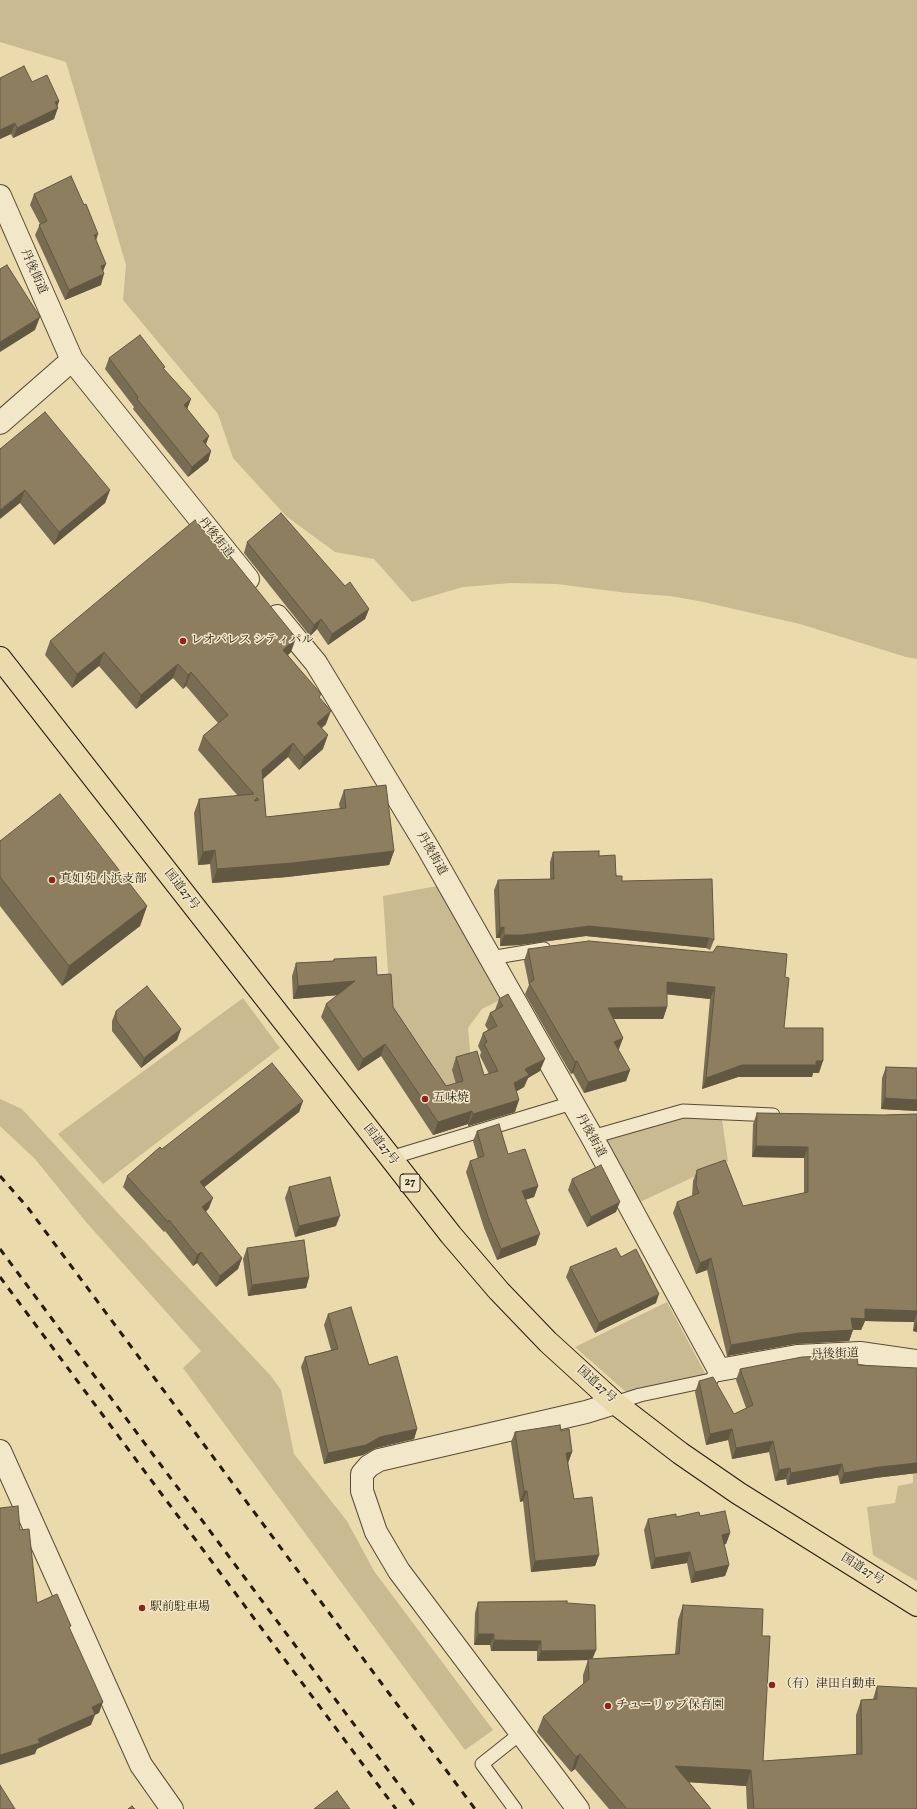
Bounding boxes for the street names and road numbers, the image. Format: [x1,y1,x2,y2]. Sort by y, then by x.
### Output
street label: 丹後街道 [17,247,49,297]
street label: 丹後街道 [194,515,236,561]
street label: 丹後街道 [413,830,449,878]
street label: 国道27号 [161,867,201,913]
street label: 丹後街道 [572,1112,608,1160]
street label: 国道27号 [360,1122,400,1168]
road number: 27 [400,1174,420,1192]
street label: 丹後街道 [811,1347,859,1363]
street label: 国道27号 [573,1364,619,1406]
street label: 国道27号 [838,1551,886,1589]

